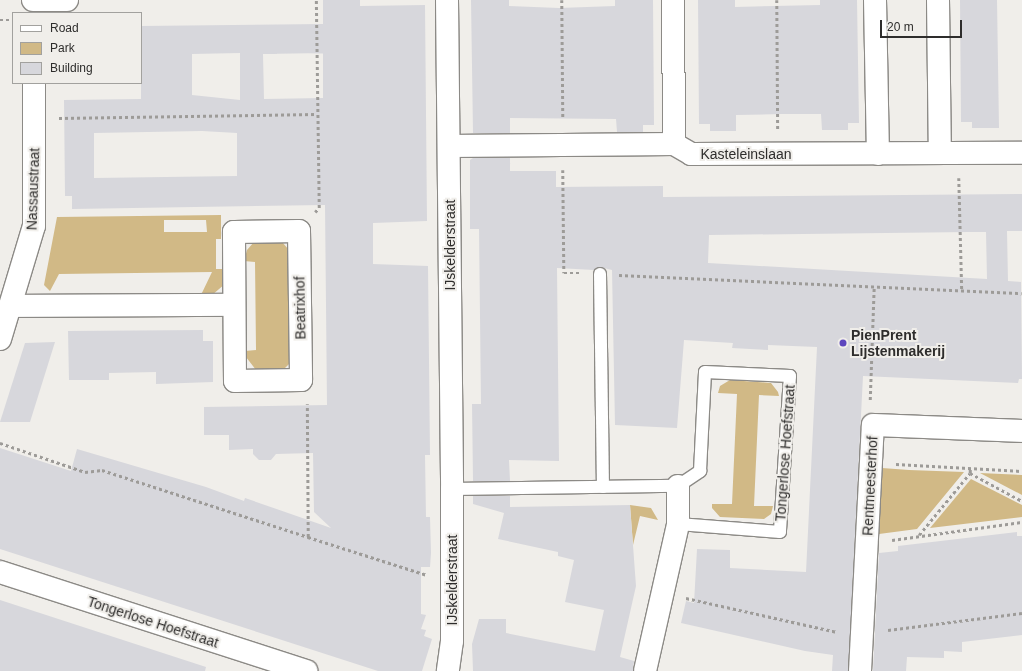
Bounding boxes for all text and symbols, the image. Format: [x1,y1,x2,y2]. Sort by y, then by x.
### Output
legend [12,12,142,84]
scale bar [882,12,964,38]
text: 20 m [887,20,914,34]
text: Road [50,21,79,35]
text: Park [50,41,75,55]
text: Building [50,61,93,75]
street label: Kasteleinslaan [700,146,792,162]
street label: Nassaustraat [23,147,43,231]
street label: IJskelderstraat [442,199,458,291]
street label: Beatrixhof [291,276,309,340]
place label: PienPrent Lijstenmakerij [851,327,945,360]
marker: PienPrent Lijstenmakerij [838,338,848,348]
street label: Tongerlose Hoefstraat [772,384,798,522]
street label: Rentmeesterhof [859,436,881,536]
street label: IJskelderstraat [444,534,460,626]
street label: Tongerlose Hoefstraat [85,593,221,651]

